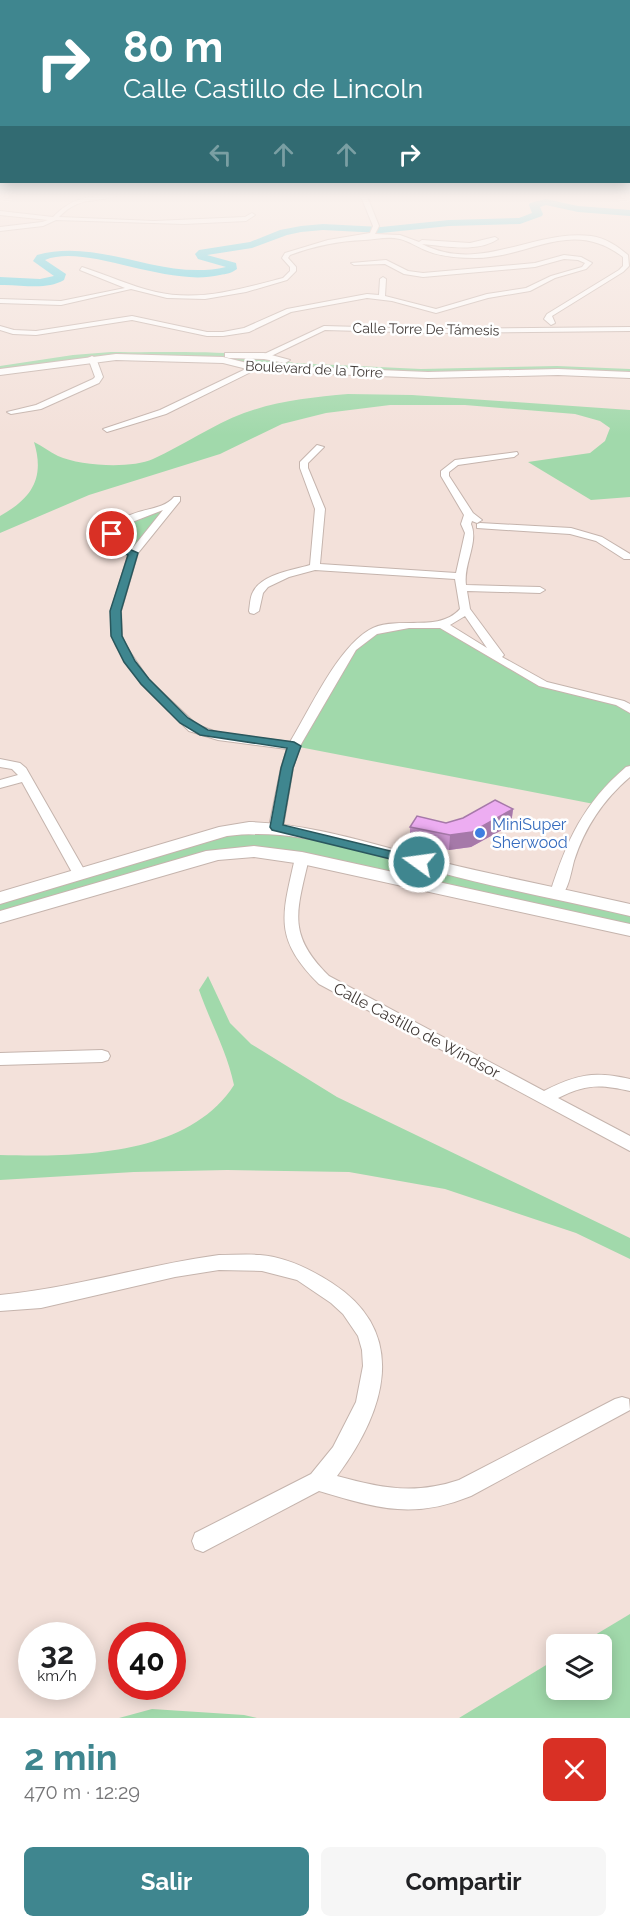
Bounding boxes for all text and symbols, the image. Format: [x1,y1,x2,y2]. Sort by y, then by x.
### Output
text: 80 m [123,23,223,72]
icon: right [24,24,102,102]
text: Calle Castillo de Lincoln [123,73,423,104]
icon: left [204,138,237,171]
icon: ahead [267,138,300,171]
icon: ahead [330,138,363,171]
icon: right [393,138,426,171]
street label: Calle Torre De Támesis [353,320,500,338]
street label: Boulevard de la Torre [245,357,383,381]
pin [86,508,137,559]
icon: arrive [95,517,128,550]
place label: MiniSuper Sherwood [492,815,568,852]
marker: MiniSuper Sherwood [473,826,487,840]
position arrow [387,830,451,894]
street label: Calle Castillo de Windsor [330,978,504,1083]
speed limit sign: 40 [108,1622,186,1700]
map controls [546,1634,612,1700]
button: layers [546,1634,612,1700]
text: 32 [40,1636,74,1671]
text: km/h [37,1667,77,1685]
text: 2 min [24,1736,117,1778]
button: close [543,1738,606,1801]
text: 470 m · 12:29 [24,1780,140,1804]
button: Salir [24,1847,309,1916]
button: Compartir [321,1847,606,1916]

